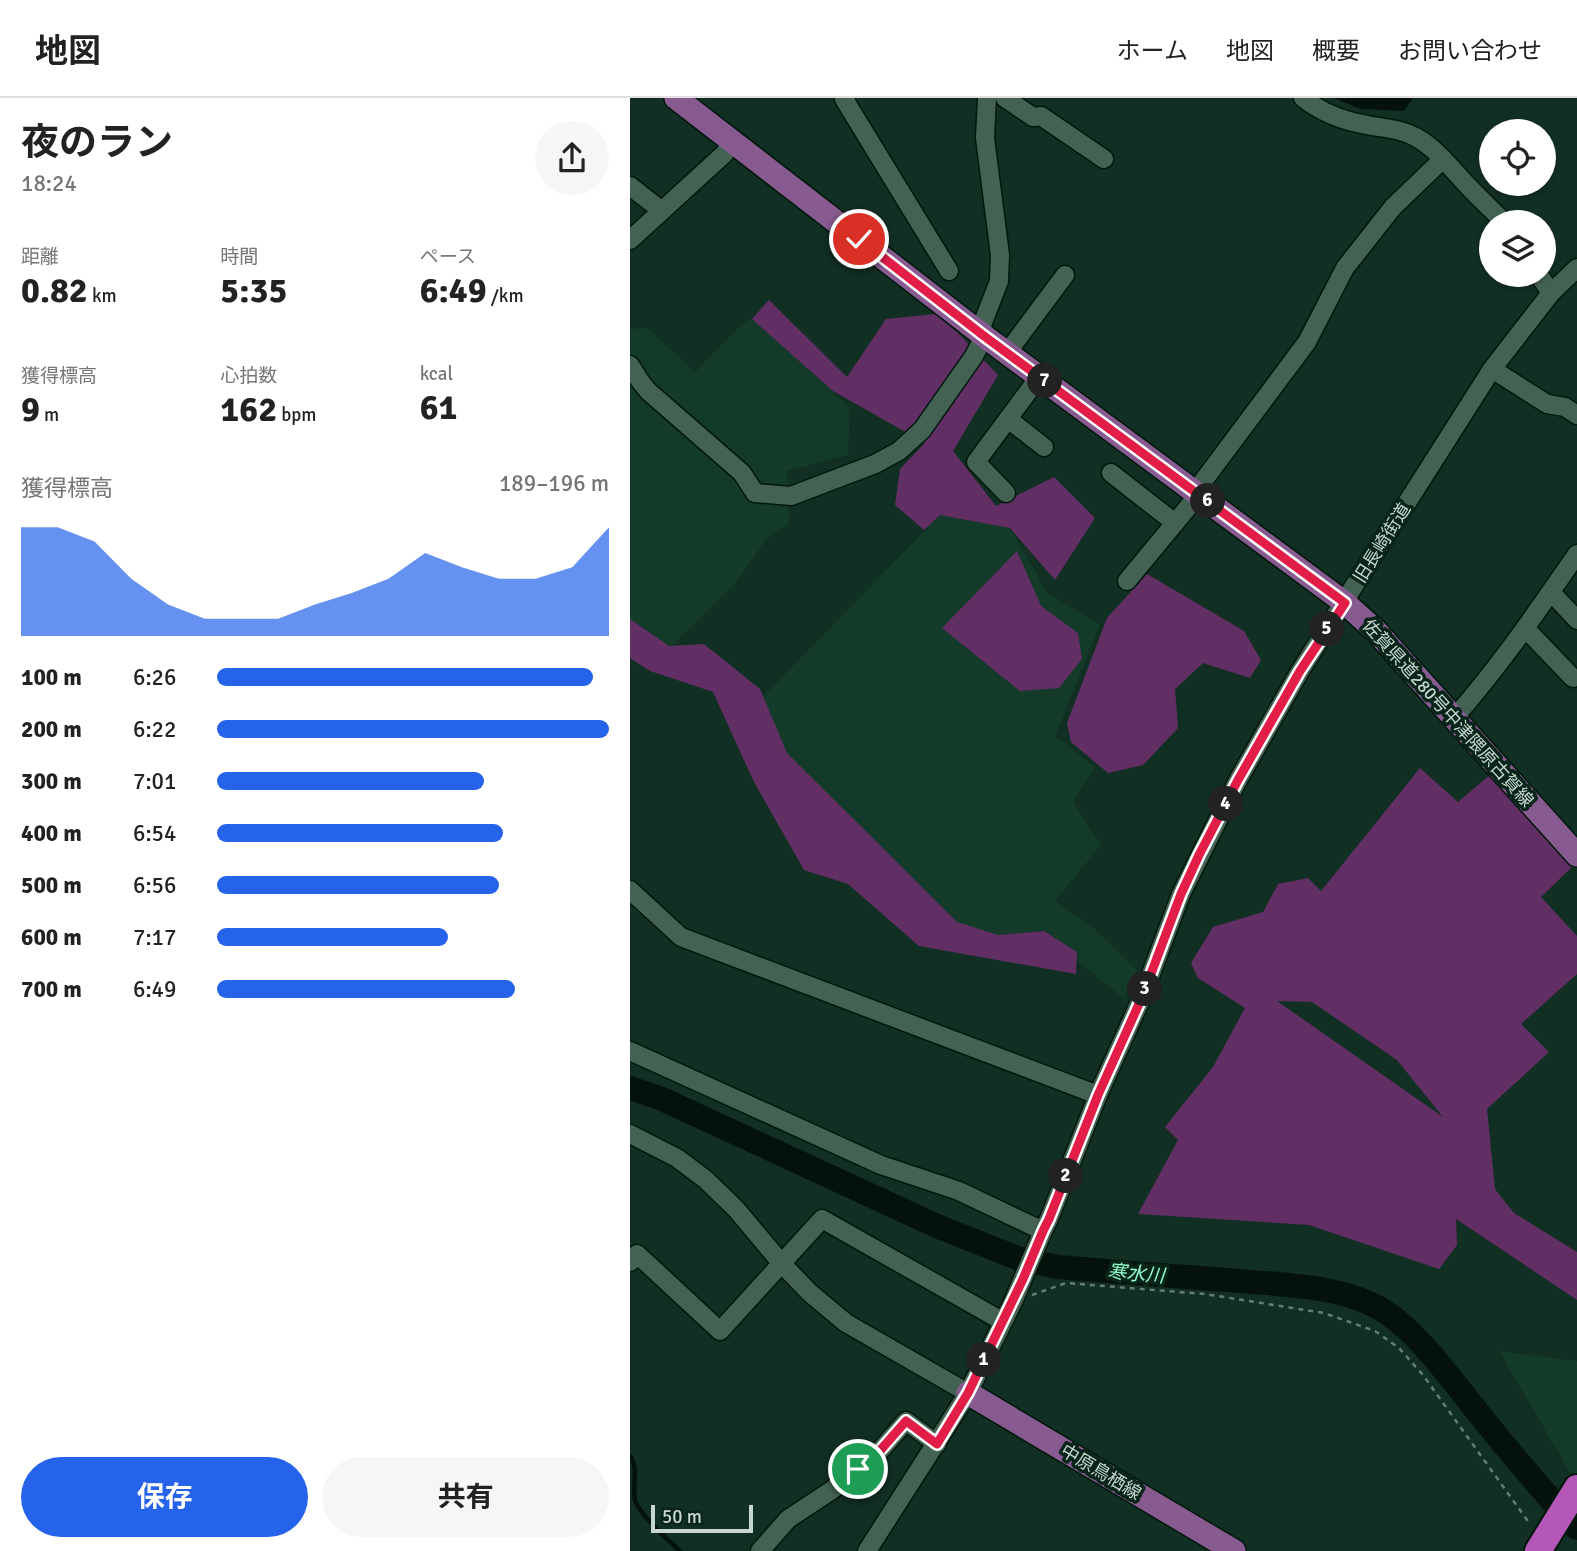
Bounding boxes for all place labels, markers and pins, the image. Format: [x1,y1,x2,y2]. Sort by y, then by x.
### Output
pin [829,209,889,269]
pin: 7 [1028,364,1062,398]
pin: 6 [1190,484,1226,518]
pin: 5 [1310,612,1344,646]
pin: 4 [1208,786,1244,822]
pin: 3 [1128,972,1162,1006]
pin: 2 [1048,1158,1083,1194]
pin: 1 [966,1342,1002,1378]
pin [828,1439,888,1499]

